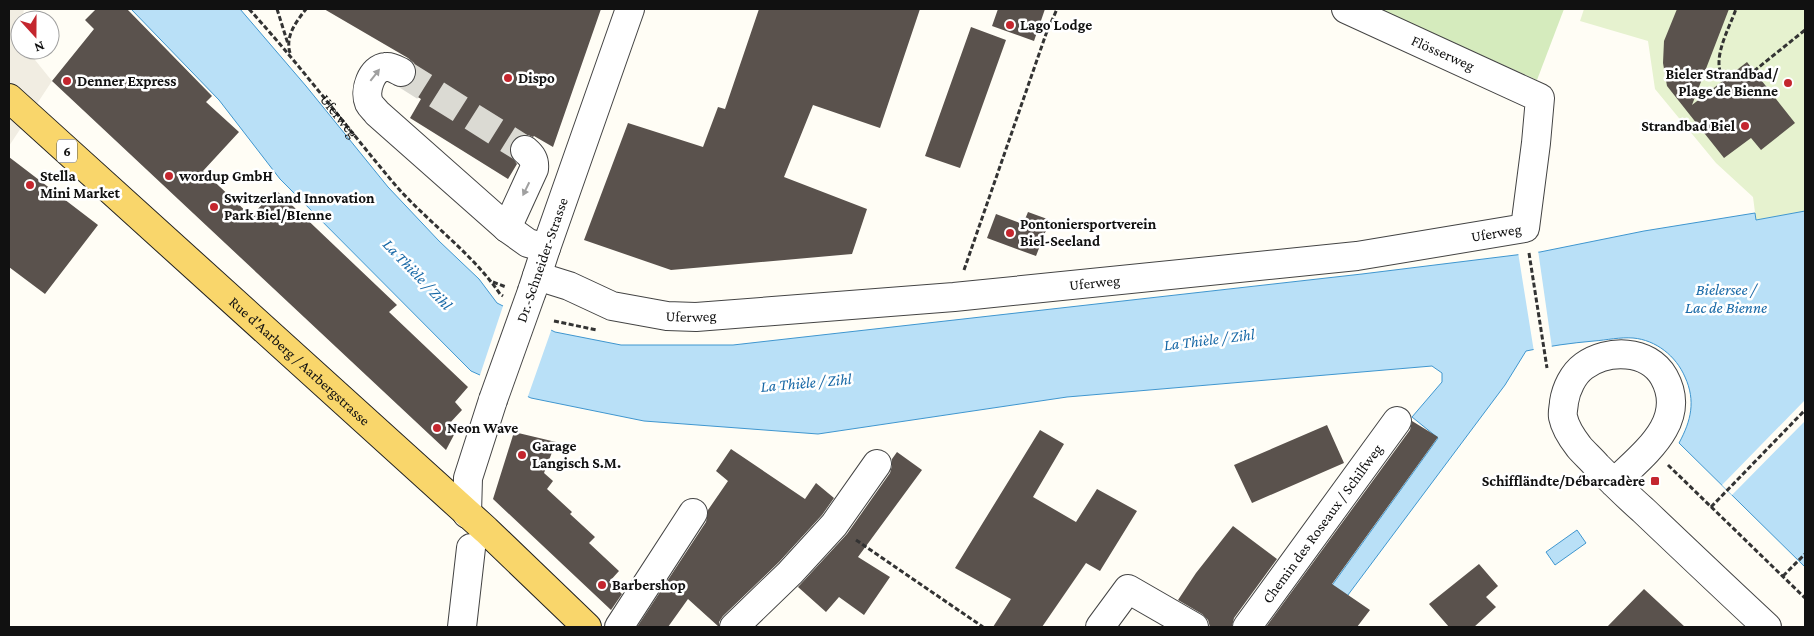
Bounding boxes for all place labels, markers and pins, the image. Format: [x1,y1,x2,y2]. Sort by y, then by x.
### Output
place label: Lago Lodge [1020,17,1092,33]
marker: Lago Lodge [1004,19,1016,31]
place label: Bieler Strandbad/ Plage de Bienne [1665,66,1779,99]
place label: Dispo [518,70,555,86]
marker: Dispo [502,72,514,84]
place label: Denner Express [77,73,176,89]
marker: Denner Express [61,75,73,87]
marker: Bieler Strandbad/ Plage de Bienne [1782,77,1794,89]
place label: Strandbad Biel [1641,118,1736,134]
marker: Strandbad Biel [1739,120,1751,132]
place label: Stella Mini Market [40,168,120,201]
place label: wordup GmbH [178,168,273,184]
marker: wordup GmbH [163,170,175,182]
marker: Stella Mini Market [24,179,36,191]
place label: Switzerland Innovation Park Biel/BIenne [224,190,375,223]
marker: Switzerland Innovation Park Biel/BIenne [208,201,220,213]
place label: Pontoniersportverein Biel-Seeland [1020,216,1157,249]
marker: Pontoniersportverein Biel-Seeland [1004,227,1016,239]
place label: Neon Wave [447,420,518,436]
marker: Neon Wave [431,422,443,434]
place label: Garage Langisch S.M. [532,438,621,471]
marker: Garage Langisch S.M. [516,449,528,461]
place label: Schiffländte/Débarcadère [1482,473,1645,489]
marker: Schiffländte/Débarcadère [1649,475,1661,487]
place label: Barbershop [612,577,686,593]
marker: Barbershop [596,579,608,591]

